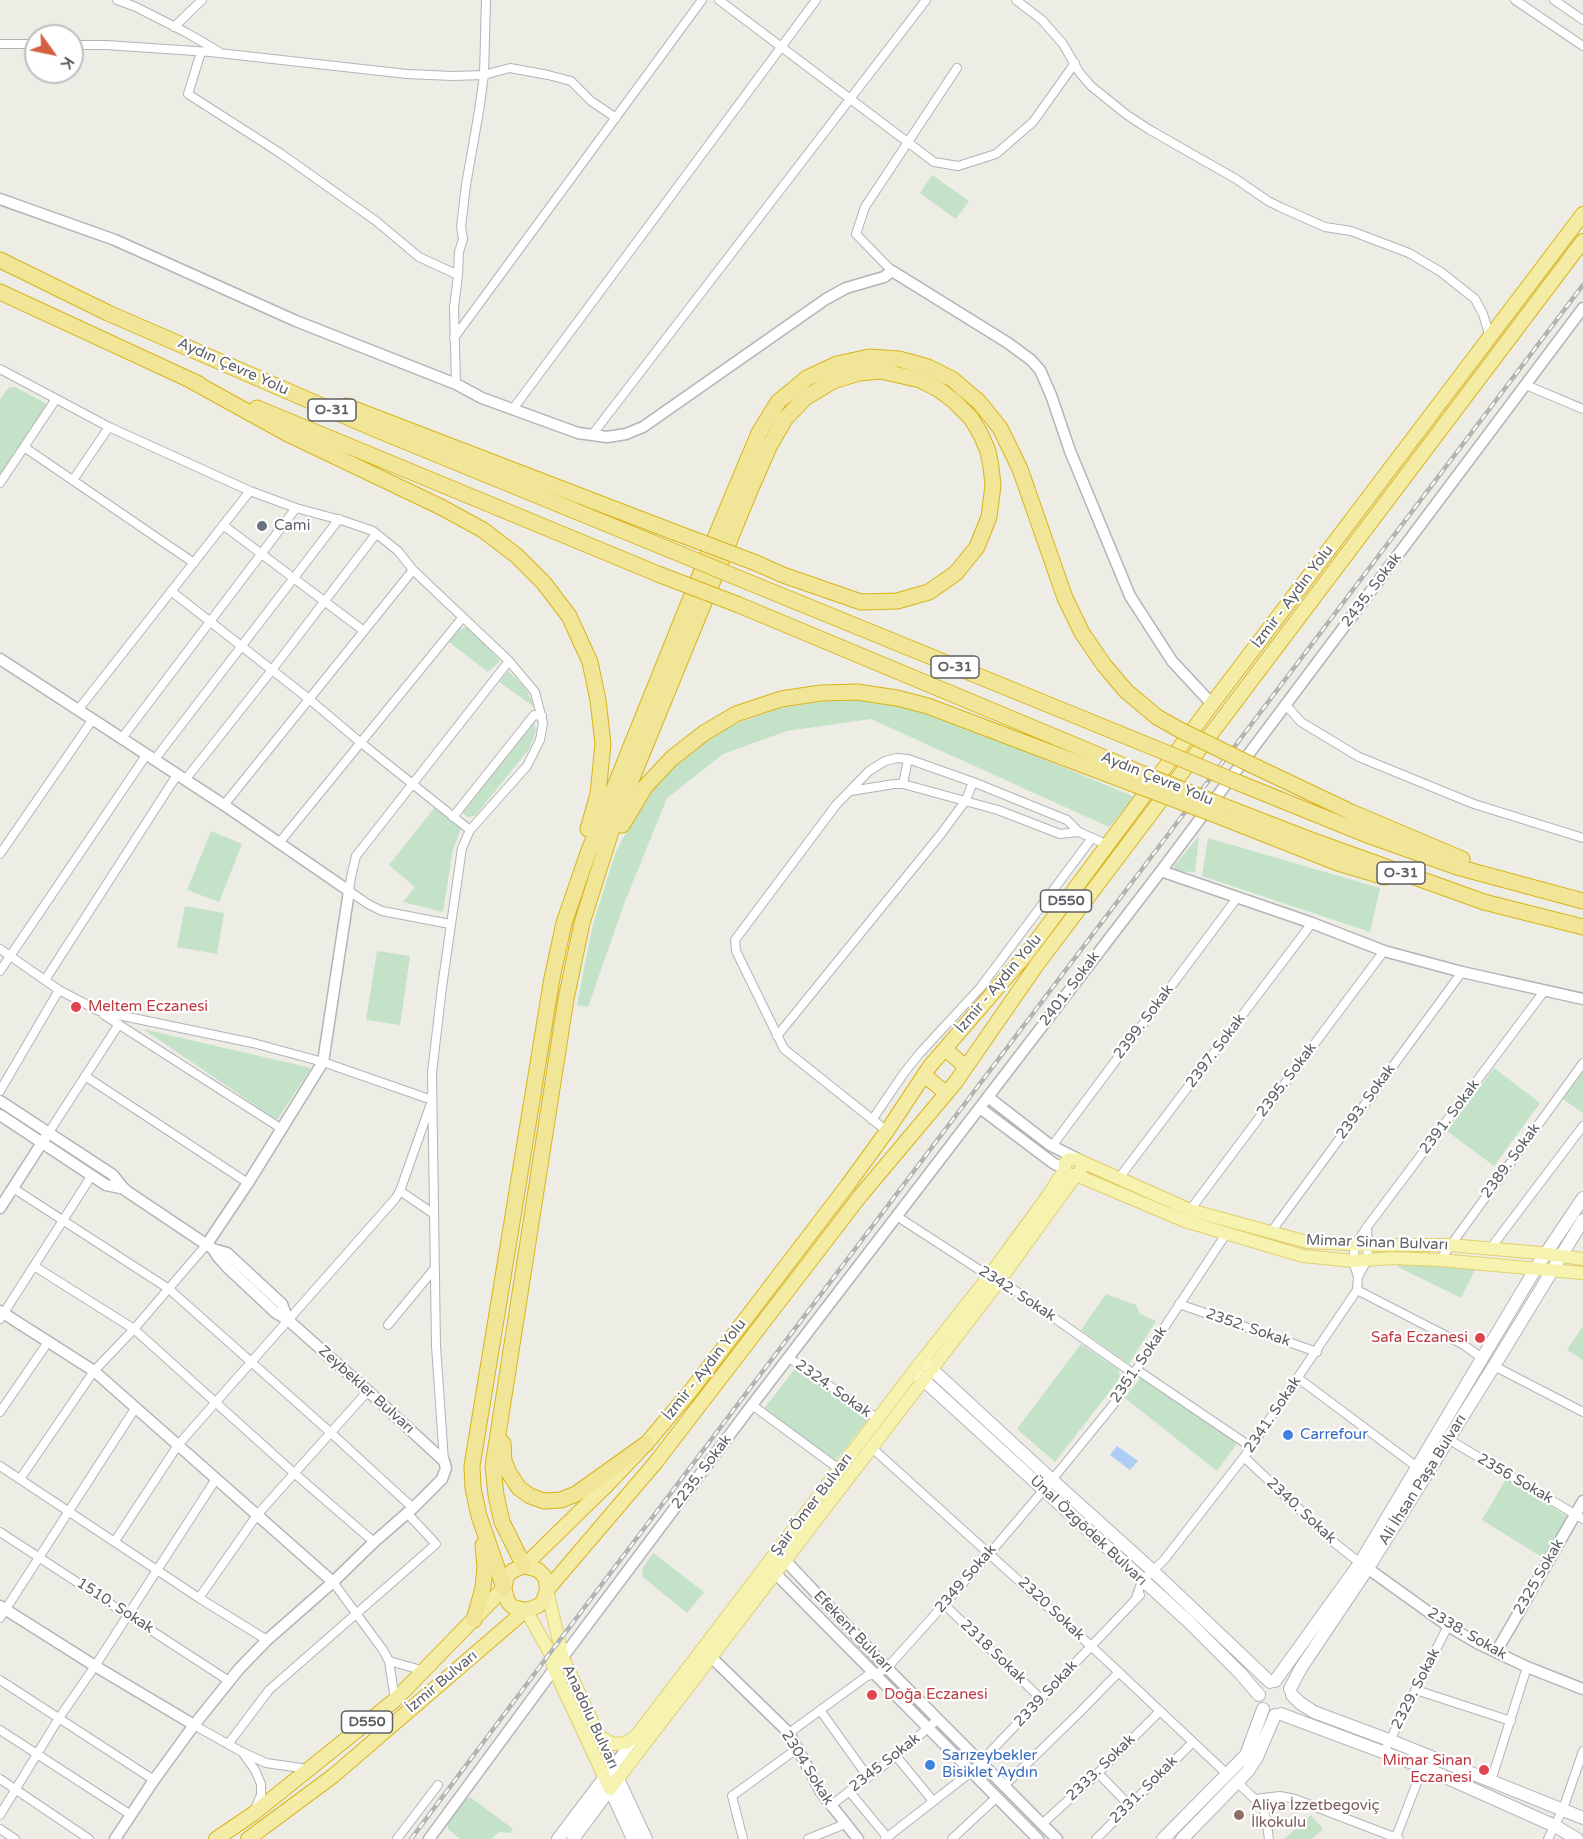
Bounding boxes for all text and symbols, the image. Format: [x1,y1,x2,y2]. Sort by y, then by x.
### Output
north arrow [24,24,84,84]
text: K [56,53,79,73]
street label: Aydın Çevre Yolu [175,334,291,400]
road number: O-31 [308,399,356,421]
place label: Cami [274,517,310,535]
marker: Cami [255,519,269,533]
street label: İzmir - Aydın Yolu [1248,542,1338,652]
street label: 2435. Sokak [1338,549,1406,631]
road number: O-31 [931,656,979,678]
street label: Aydın Çevre Yolu [1098,748,1216,810]
road number: O-31 [1377,862,1425,884]
road number: D550 [1040,890,1092,912]
street label: İzmir - Aydın Yolu [952,931,1046,1037]
street label: 2401. Sokak [1036,948,1104,1030]
street label: 2399. Sokak [1110,981,1178,1063]
place label: Meltem Eczanesi [88,998,208,1016]
marker: Meltem Eczanesi [69,1000,83,1014]
street label: 2397. Sokak [1182,1011,1250,1091]
street label: 2395. Sokak [1253,1039,1321,1121]
street label: 2393. Sokak [1333,1061,1399,1143]
street label: 2391. Sokak [1416,1076,1484,1158]
street label: 2389. Sokak [1478,1120,1544,1202]
street label: Mimar Sinan Bulvarı [1306,1232,1448,1254]
street label: 2342. Sokak [975,1262,1059,1326]
street label: 2352. Sokak [1203,1305,1293,1351]
street label: İzmir - Aydın Yolu [660,1316,750,1424]
street label: 2351. Sokak [1107,1323,1171,1407]
place label: Safa Eczanesi [1371,1329,1468,1347]
marker: Safa Eczanesi [1473,1331,1487,1345]
street label: Zeybekler Bulvarı [314,1342,418,1438]
street label: 2324. Sokak [792,1356,874,1422]
street label: 2341. Sokak [1241,1373,1305,1457]
street label: Ali İhsan Paşa Bulvarı [1375,1411,1471,1549]
place label: Carrefour [1300,1426,1368,1444]
marker: Carrefour [1281,1428,1295,1442]
street label: 2235. Sokak [668,1431,736,1513]
street label: Şair Ömer Bulvarı [768,1450,856,1560]
street label: 2356 Sokak [1474,1450,1556,1508]
street label: Ünal Özgödek Bulvarı [1026,1472,1150,1590]
street label: 2340. Sokak [1263,1474,1339,1548]
street label: 2325 Sokak [1510,1536,1568,1618]
street label: 2349 Sokak [931,1541,1001,1617]
street label: 1510. Sokak [73,1574,157,1638]
street label: 2320 Sokak [1014,1574,1088,1644]
street label: Efekent Bulvarı [809,1587,897,1677]
street label: 2338. Sokak [1424,1604,1510,1664]
street label: 2318 Sokak [956,1616,1030,1688]
street label: 2329. Sokak [1388,1646,1444,1732]
street label: İzmir Bulvarı [403,1647,481,1717]
street label: 2339 Sokak [1011,1657,1081,1731]
street label: Anadolu Bulvarı [558,1662,622,1772]
place label: Doğa Eczanesi [884,1686,988,1704]
marker: Doğa Eczanesi [865,1688,879,1702]
road number: D550 [342,1711,392,1733]
street label: 2304 Sokak [777,1727,837,1809]
street label: 2345 Sokak [846,1730,924,1796]
street label: 2333. Sokak [1063,1731,1139,1805]
place label: Sarızeybekler Bisiklet Aydın [942,1747,1038,1782]
street label: 2331. Sokak [1106,1752,1182,1828]
place label: Mimar Sinan Eczanesi [1383,1752,1472,1787]
marker: Sarızeybekler Bisiklet Aydın [923,1758,937,1772]
marker: Mimar Sinan Eczanesi [1477,1763,1491,1777]
place label: Aliya İzzetbegoviç İlkokulu [1251,1797,1379,1832]
marker: Aliya İzzetbegoviç İlkokulu [1232,1808,1246,1822]

